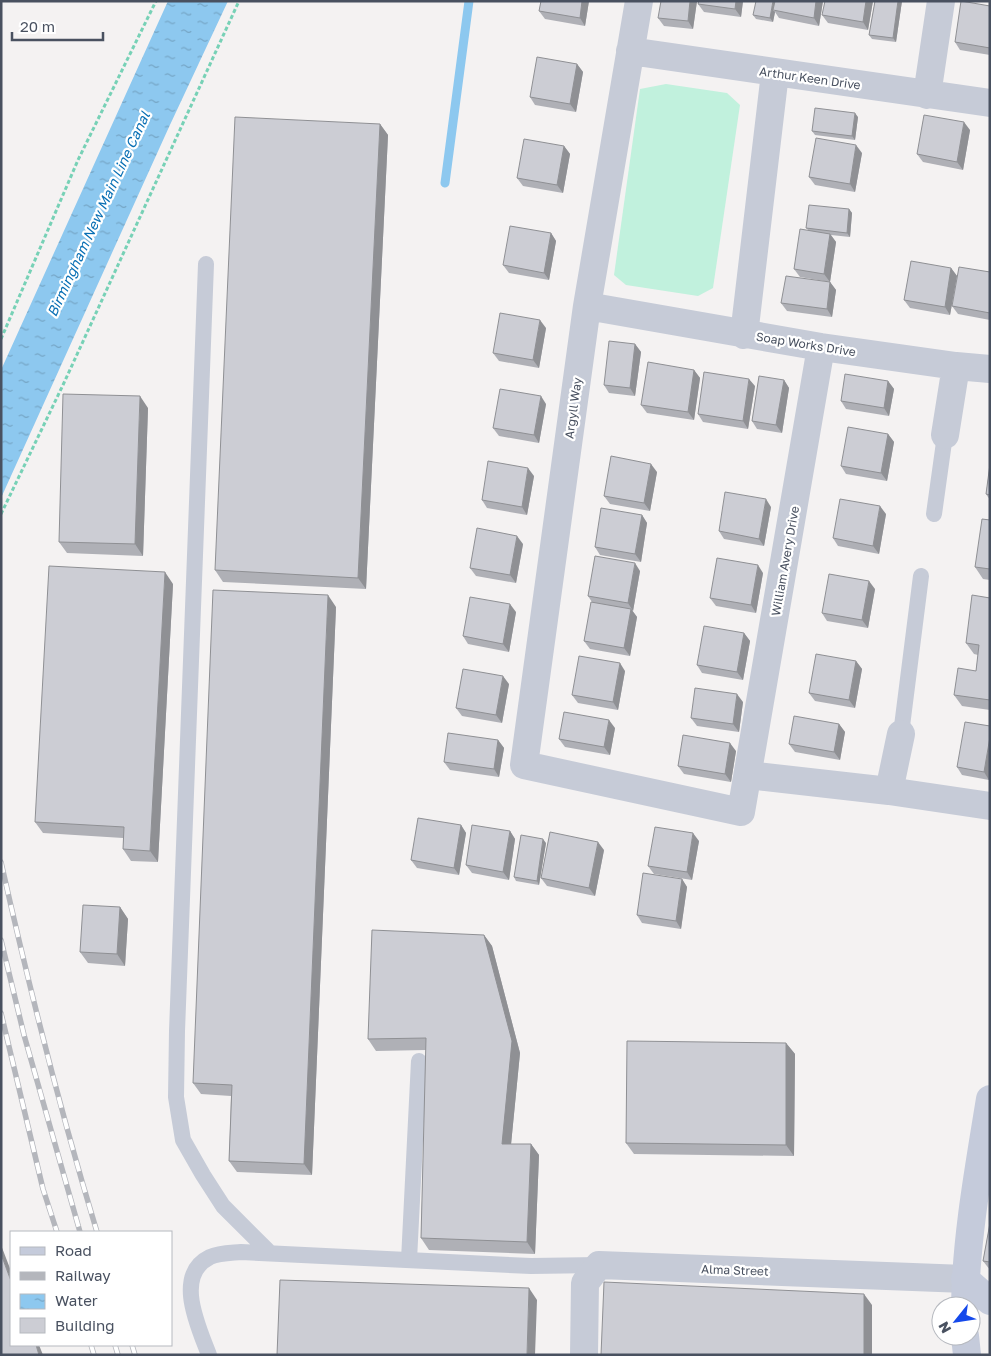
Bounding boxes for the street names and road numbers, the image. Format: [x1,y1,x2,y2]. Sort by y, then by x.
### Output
street label: Arthur Keen Drive [758,63,862,93]
street label: Soap Works Drive [755,329,857,359]
street label: Argyll Way [561,376,585,440]
street label: William Avery Drive [768,505,802,617]
street label: Alma Street [701,1261,769,1279]

